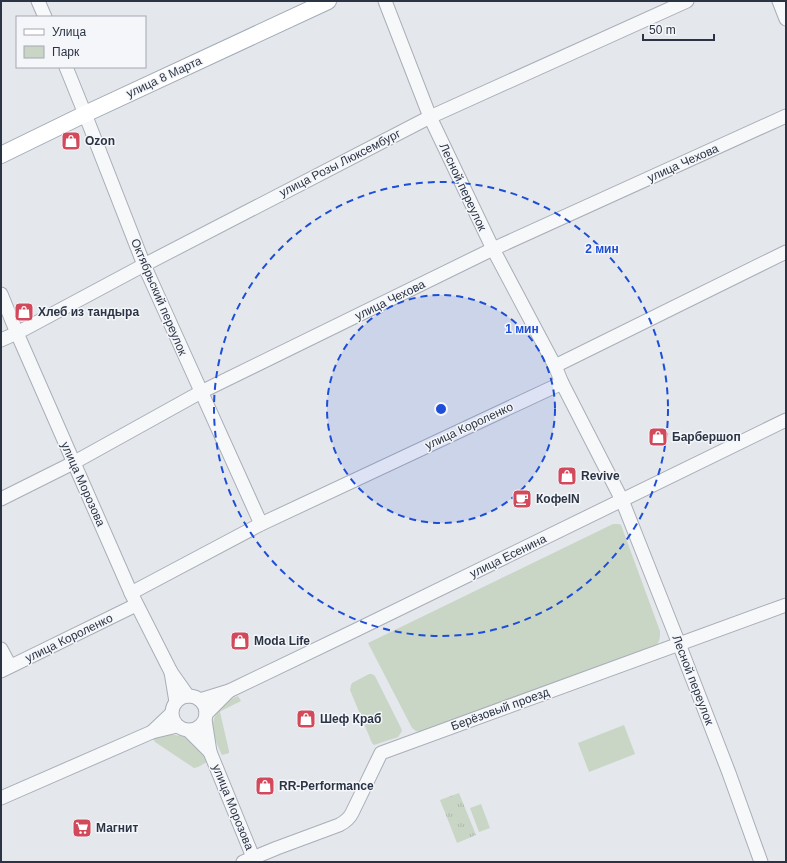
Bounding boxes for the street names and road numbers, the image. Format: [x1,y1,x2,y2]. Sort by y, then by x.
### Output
street label: улица 8 Марта [124,53,204,101]
street label: улица Розы Люксембург [277,126,404,200]
street label: Лесной переулок [437,141,490,234]
street label: улица Чехова [645,141,721,185]
street label: Октябрьский переулок [128,236,190,358]
street label: улица Чехова [353,277,428,323]
street label: улица Короленко [423,399,515,453]
street label: улица Морозова [58,439,108,529]
street label: улица Есенина [467,531,549,581]
street label: улица Короленко [23,611,115,665]
street label: Лесной переулок [669,633,717,728]
street label: Берёзовый проезд [449,685,551,733]
street label: улица Морозова [209,762,257,852]

